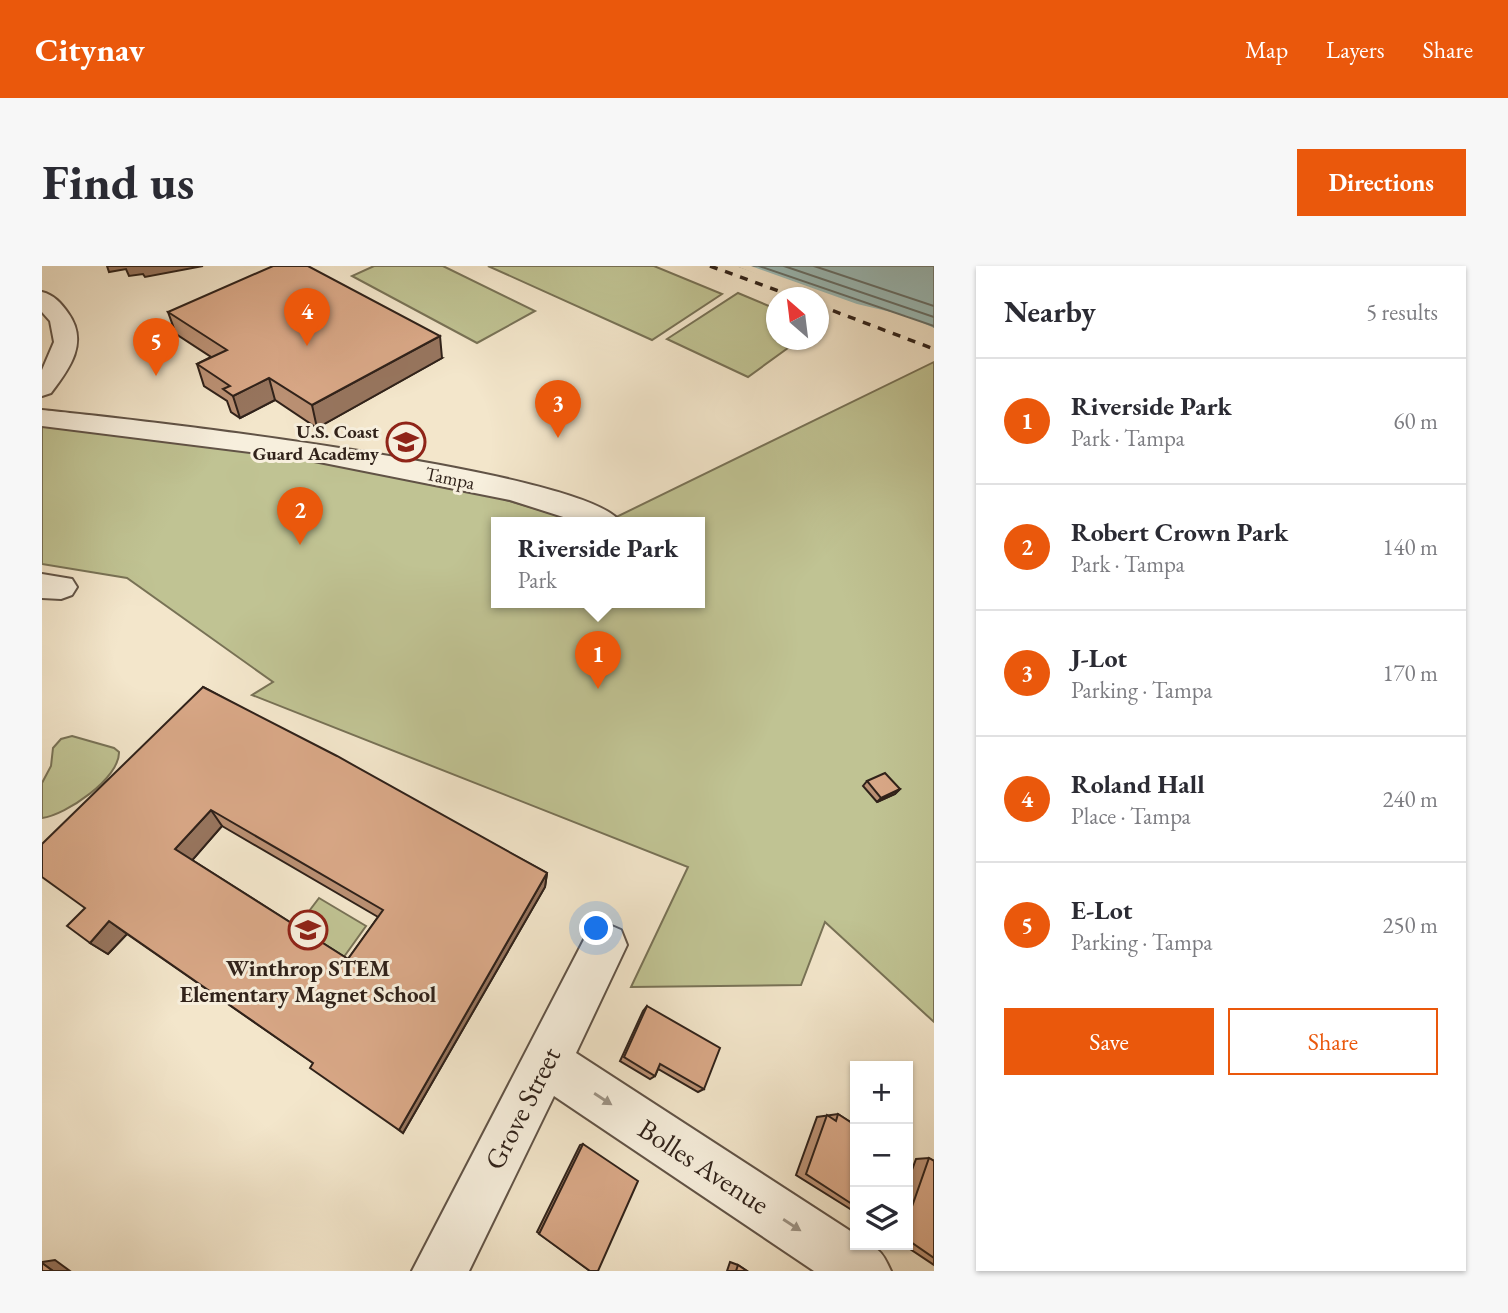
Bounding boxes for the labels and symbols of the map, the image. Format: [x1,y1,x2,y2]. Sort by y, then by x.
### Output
north arrow [766,287,829,350]
pin: 4 [284,288,330,346]
pin: 5 [133,318,179,376]
pin: 3 [535,380,581,438]
place label: U.S. Coast Guard Academy [253,419,380,466]
school or university icon: U.S. Coast Guard Academy [385,421,427,463]
street label: Tampa [423,461,478,496]
pin: 2 [277,487,323,545]
pin: 1 [575,631,621,689]
school or university icon: Winthrop STEM Elementary Magnet School [287,909,329,951]
your location [579,911,613,945]
place label: Winthrop STEM Elementary Magnet School [180,953,437,1009]
street label: Grove Street [476,1040,568,1175]
one-way arrow [593,1092,612,1105]
street label: Bolles Avenue [632,1110,776,1222]
one-way arrow [783,1218,802,1231]

